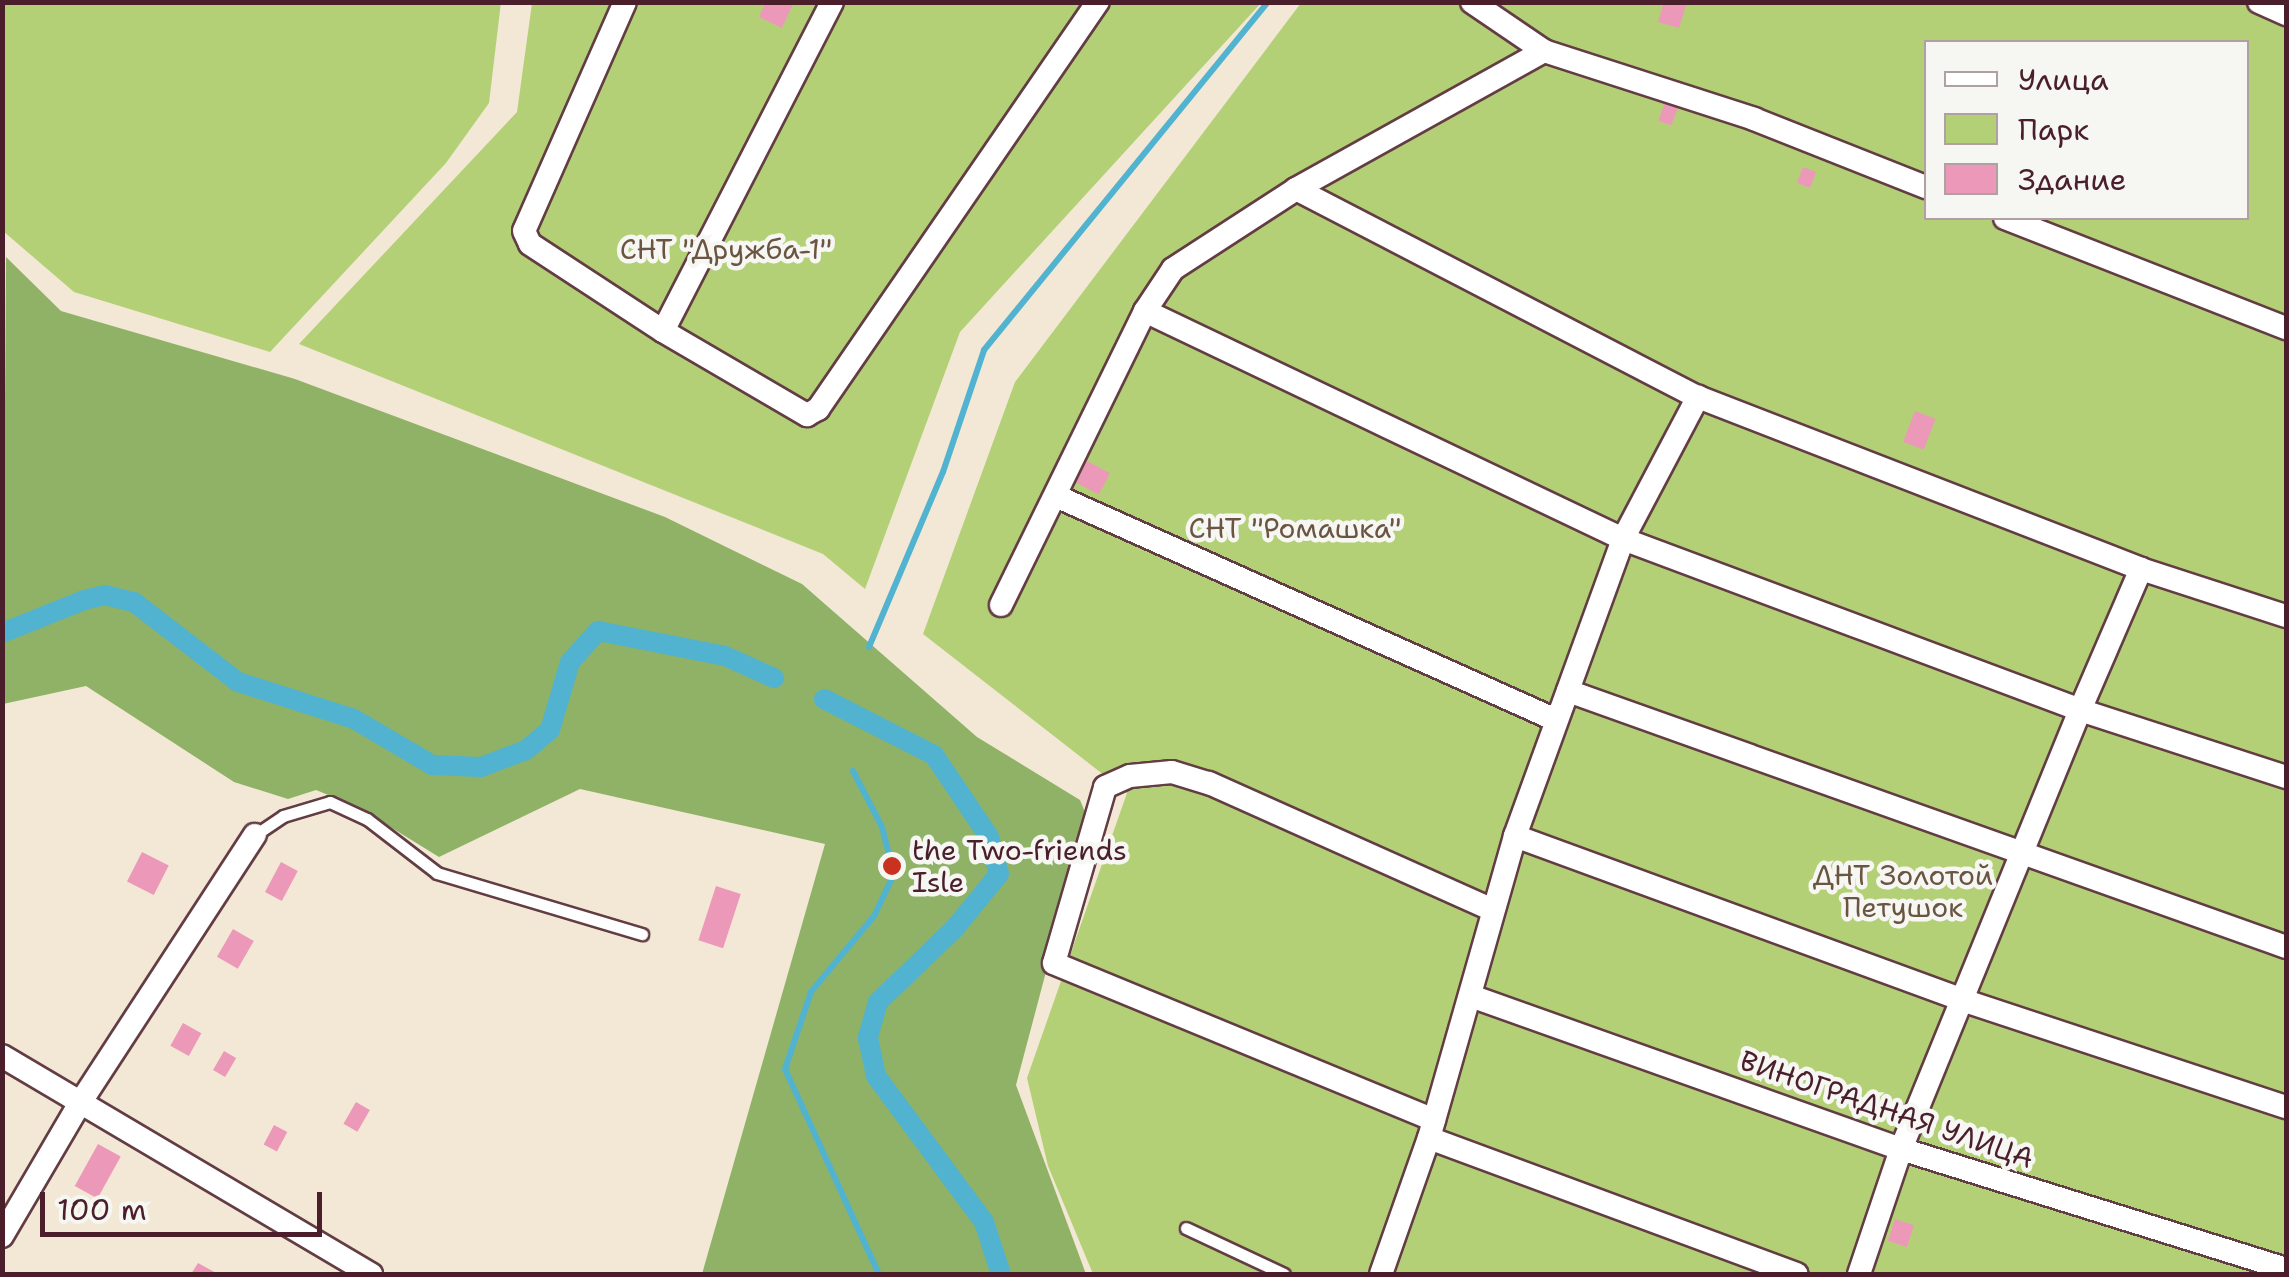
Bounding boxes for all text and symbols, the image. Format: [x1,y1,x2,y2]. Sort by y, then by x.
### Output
legend [1924,40,2249,220]
text: Улица [2018,59,2109,100]
text: Парк [2018,109,2089,150]
text: Здание [2018,159,2127,200]
park label: СНТ "Дружба-1" [620,232,832,266]
park label: СНТ "Ромашка" [1188,511,1402,545]
place label: the Two-friends Isle [912,833,1127,899]
marker: the Two-friends Isle [881,855,903,877]
park label: ДНТ Золотой Петушок [1813,858,1993,924]
street label: ВИНОГРАДНАЯ УЛИЦА [1736,1043,2038,1175]
scale bar [45,1172,328,1234]
text: 100 m [57,1189,147,1230]

